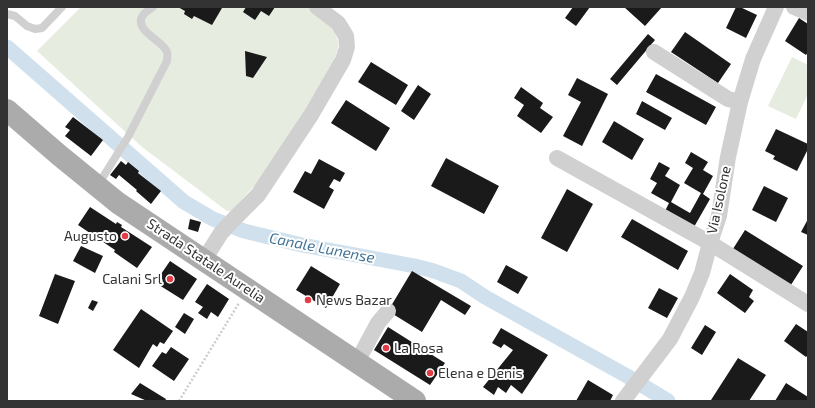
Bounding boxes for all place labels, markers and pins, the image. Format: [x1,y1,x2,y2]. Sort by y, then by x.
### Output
place label: Augusto [64,228,117,244]
marker: Augusto [120,231,130,241]
place label: Calani Srl [102,271,162,287]
marker: Calani Srl [165,274,175,284]
place label: News Bazar [316,292,392,308]
marker: News Bazar [303,295,313,305]
place label: La Rosa [394,340,443,356]
marker: La Rosa [381,343,391,353]
place label: Elena e Denis [438,365,523,381]
marker: Elena e Denis [425,368,435,378]

